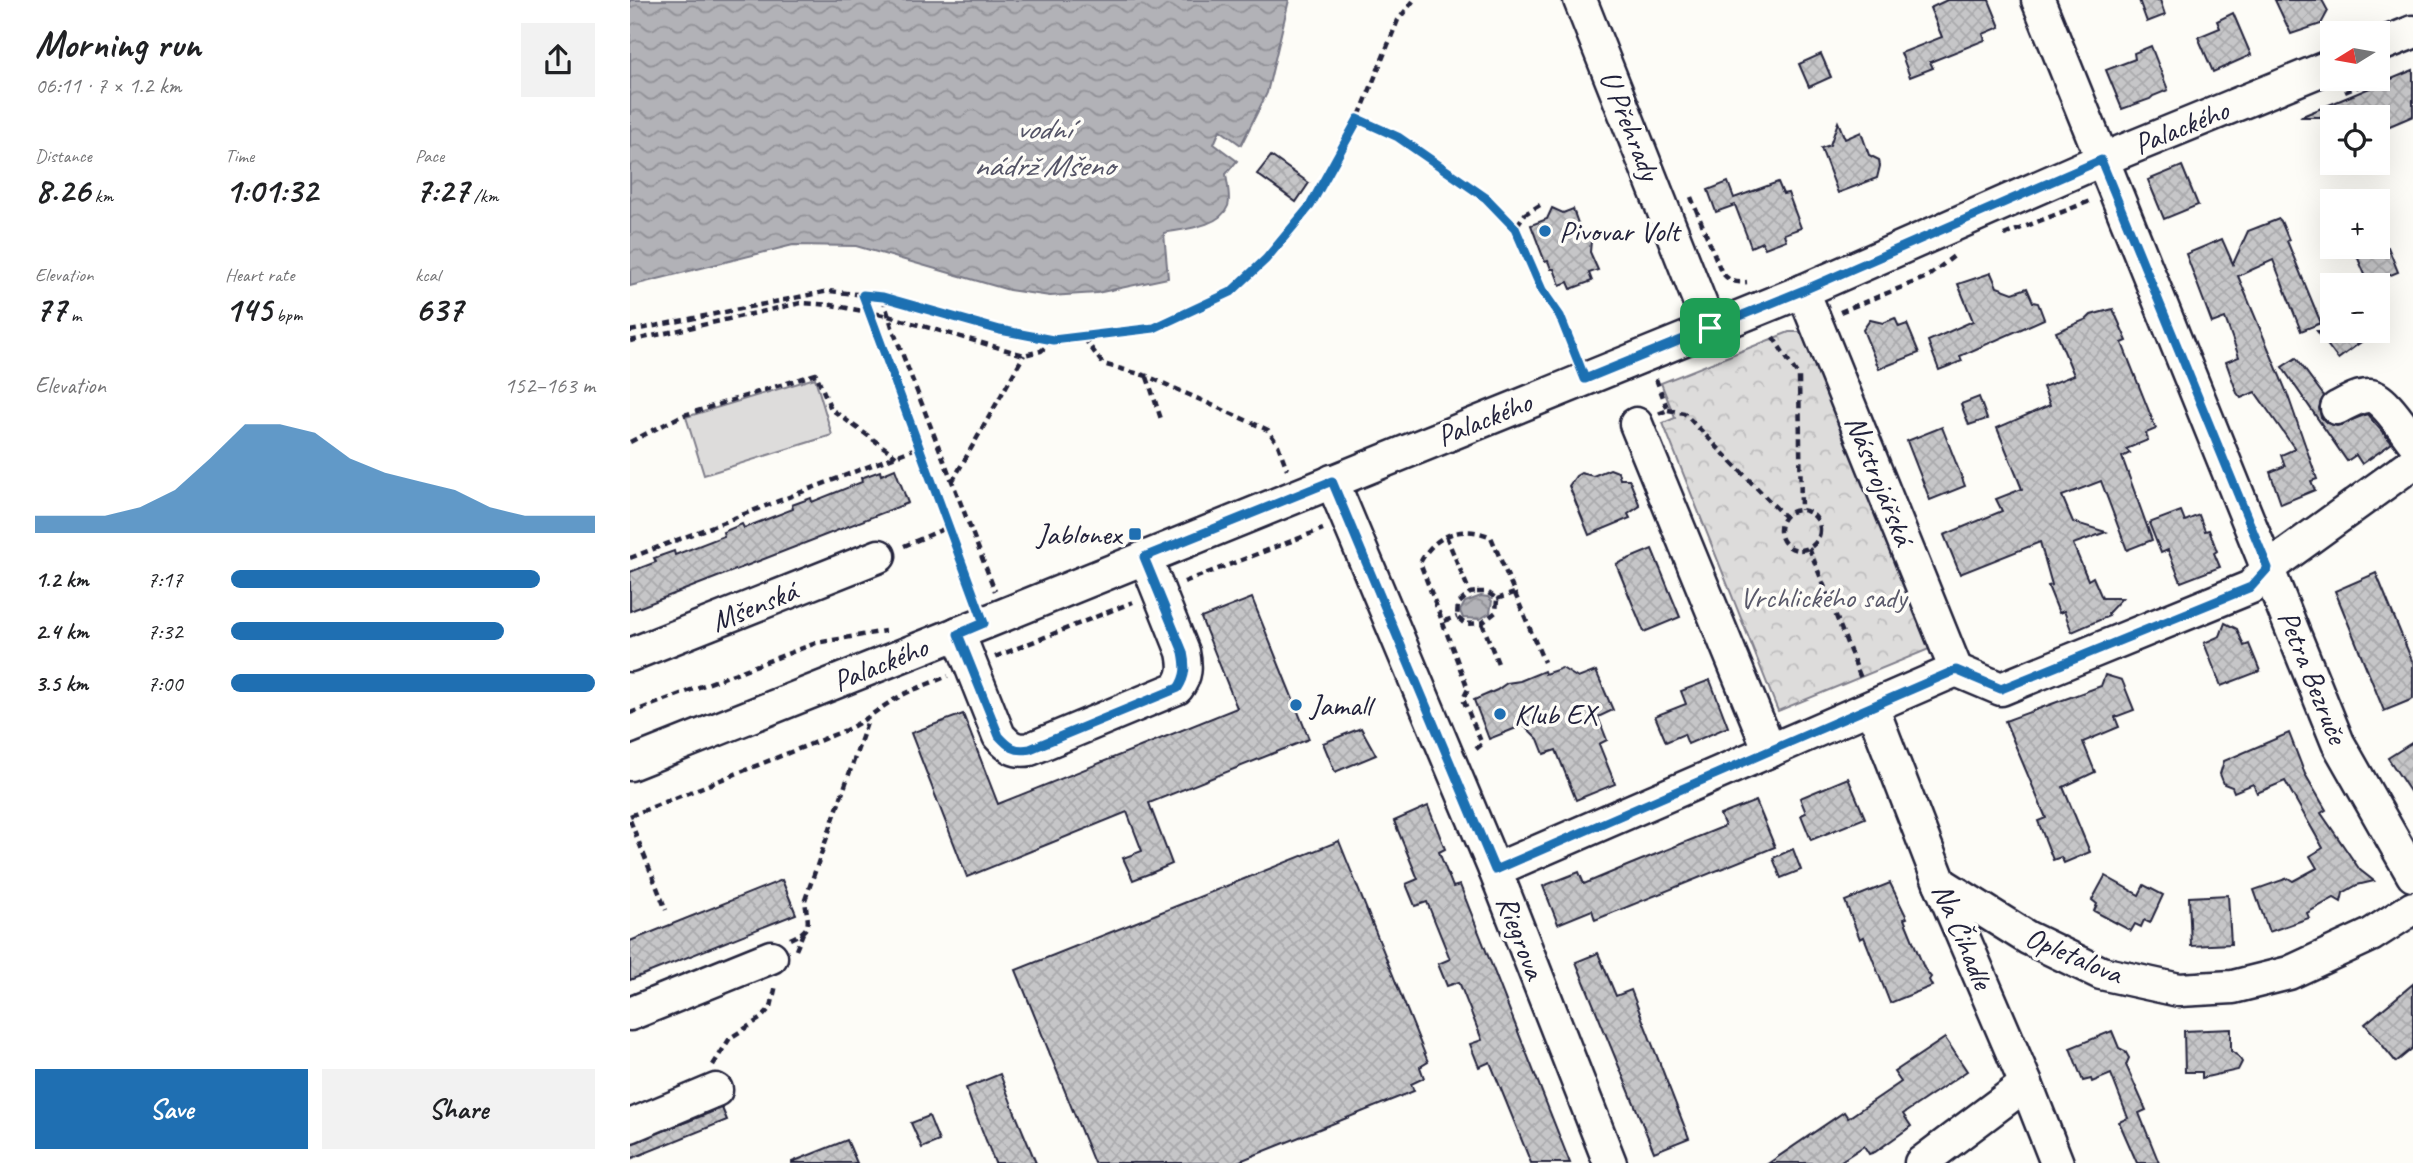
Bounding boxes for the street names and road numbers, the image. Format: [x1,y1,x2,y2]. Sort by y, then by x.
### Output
street label: U Přehrady [1591,65,1670,188]
street label: Palackého [2128,90,2235,163]
street label: Palackého [1431,382,1538,455]
street label: Nástrojářská [1837,409,1924,553]
street label: Mšenská [705,571,805,640]
street label: Petra Bezruče [2269,605,2358,751]
street label: Palackého [827,627,934,700]
street label: Na Čihadle [1924,877,2003,997]
street label: Riegrova [1488,890,1555,986]
street label: Opletalova [2020,918,2130,993]

